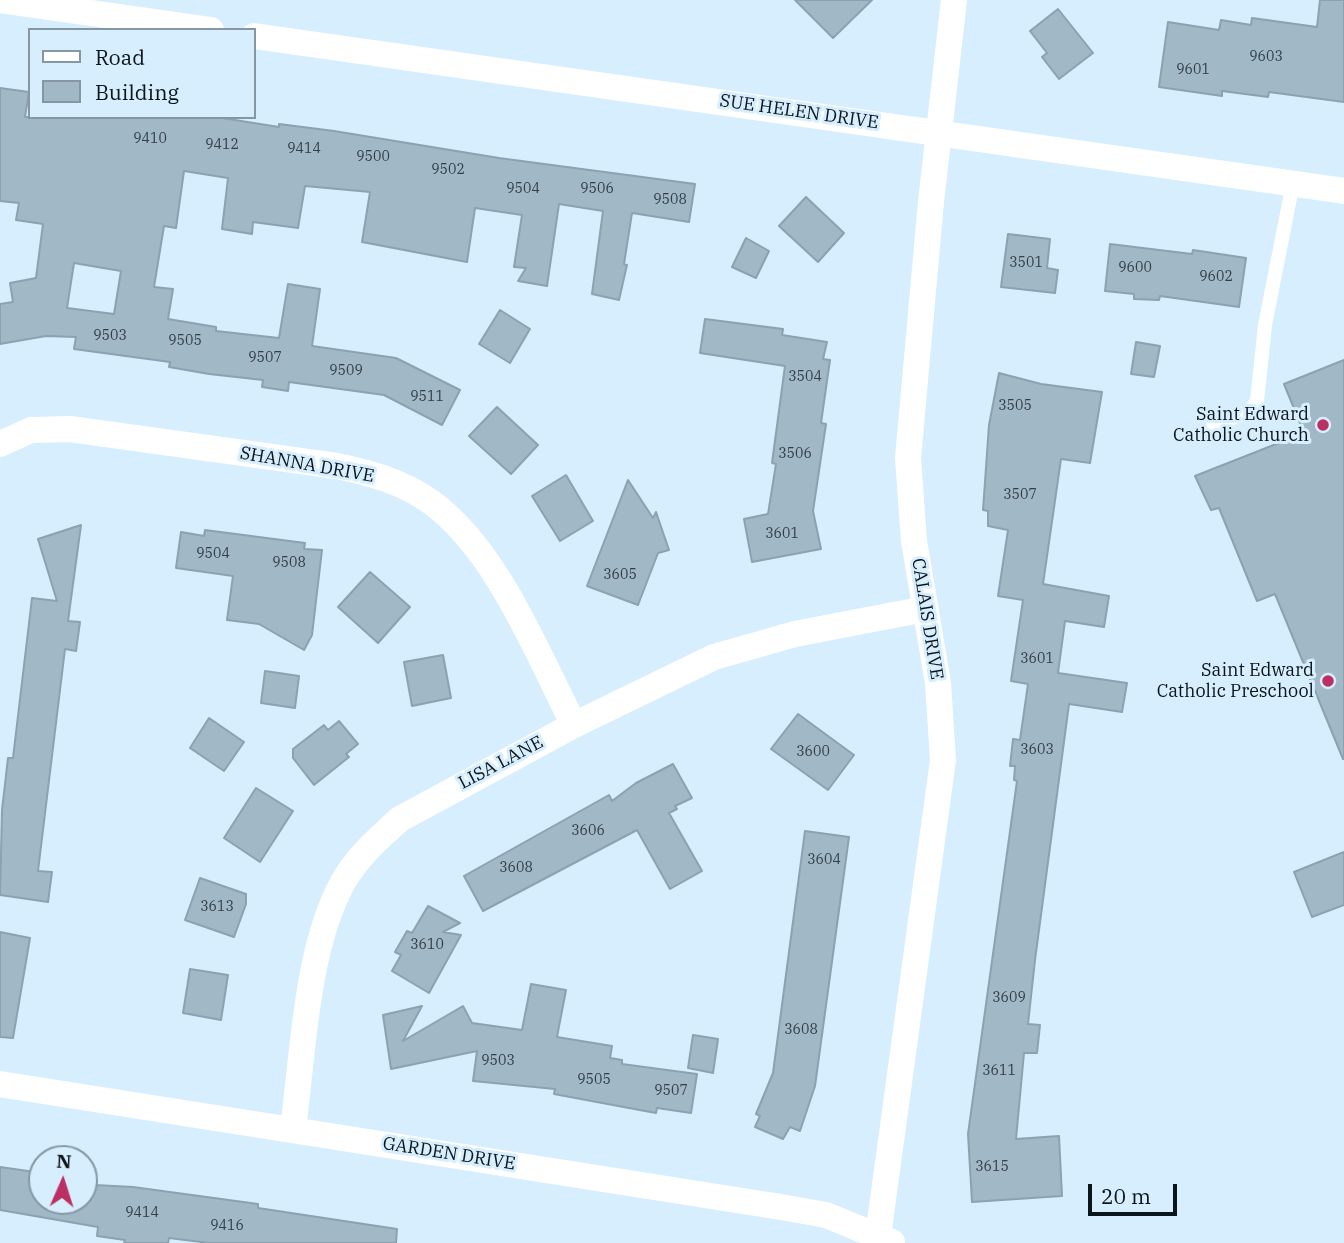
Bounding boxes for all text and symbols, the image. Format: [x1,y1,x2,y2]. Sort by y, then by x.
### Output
legend [28,28,256,119]
text: Road [95,43,145,71]
house number: 9603 [1249,49,1283,65]
house number: 9601 [1176,62,1210,78]
text: Building [95,78,179,106]
street label: SUE HELEN DRIVE [718,90,880,134]
house number: 9410 [133,131,167,147]
house number: 9412 [205,137,239,153]
house number: 9414 [287,141,321,157]
house number: 9500 [356,149,390,165]
house number: 9502 [431,162,465,178]
house number: 9504 [506,181,540,197]
house number: 9506 [580,181,614,197]
house number: 9508 [653,192,687,208]
house number: 3501 [1009,255,1043,271]
house number: 9600 [1118,260,1152,276]
house number: 9602 [1199,269,1233,285]
house number: 9503 [93,328,127,344]
house number: 9505 [168,333,202,349]
house number: 9507 [248,350,282,366]
house number: 9509 [329,363,363,379]
house number: 3504 [788,369,822,385]
house number: 9511 [410,389,444,405]
house number: 3505 [998,398,1032,414]
place label: Saint Edward Catholic Church [1173,404,1309,446]
marker: Saint Edward Catholic Church [1315,417,1331,433]
street label: SHANNA DRIVE [238,443,376,487]
house number: 3506 [778,446,812,462]
house number: 3507 [1003,487,1037,503]
house number: 3601 [765,526,799,542]
house number: 9504 [196,546,230,562]
house number: 9508 [272,555,306,571]
street label: CALAIS DRIVE [907,557,947,681]
house number: 3605 [603,567,637,583]
house number: 3601 [1020,651,1054,667]
place label: Saint Edward Catholic Preschool [1157,660,1314,702]
marker: Saint Edward Catholic Preschool [1320,673,1336,689]
street label: LISA LANE [455,732,547,794]
house number: 3603 [1020,742,1054,758]
house number: 3600 [796,744,830,760]
house number: 3606 [571,823,605,839]
house number: 3604 [807,852,841,868]
house number: 3608 [499,860,533,876]
house number: 3613 [200,899,234,915]
house number: 3610 [410,937,444,953]
house number: 3609 [992,990,1026,1006]
house number: 3608 [784,1022,818,1038]
house number: 9503 [481,1053,515,1069]
house number: 3611 [982,1063,1016,1079]
house number: 9505 [577,1072,611,1088]
house number: 9507 [654,1083,688,1099]
street label: GARDEN DRIVE [381,1133,517,1175]
north arrow [28,1145,98,1215]
text: N [56,1149,72,1173]
house number: 3615 [975,1159,1009,1175]
scale bar [1092,1170,1181,1214]
text: 20 m [1101,1182,1151,1210]
house number: 9414 [125,1205,159,1221]
house number: 9416 [210,1218,244,1234]

